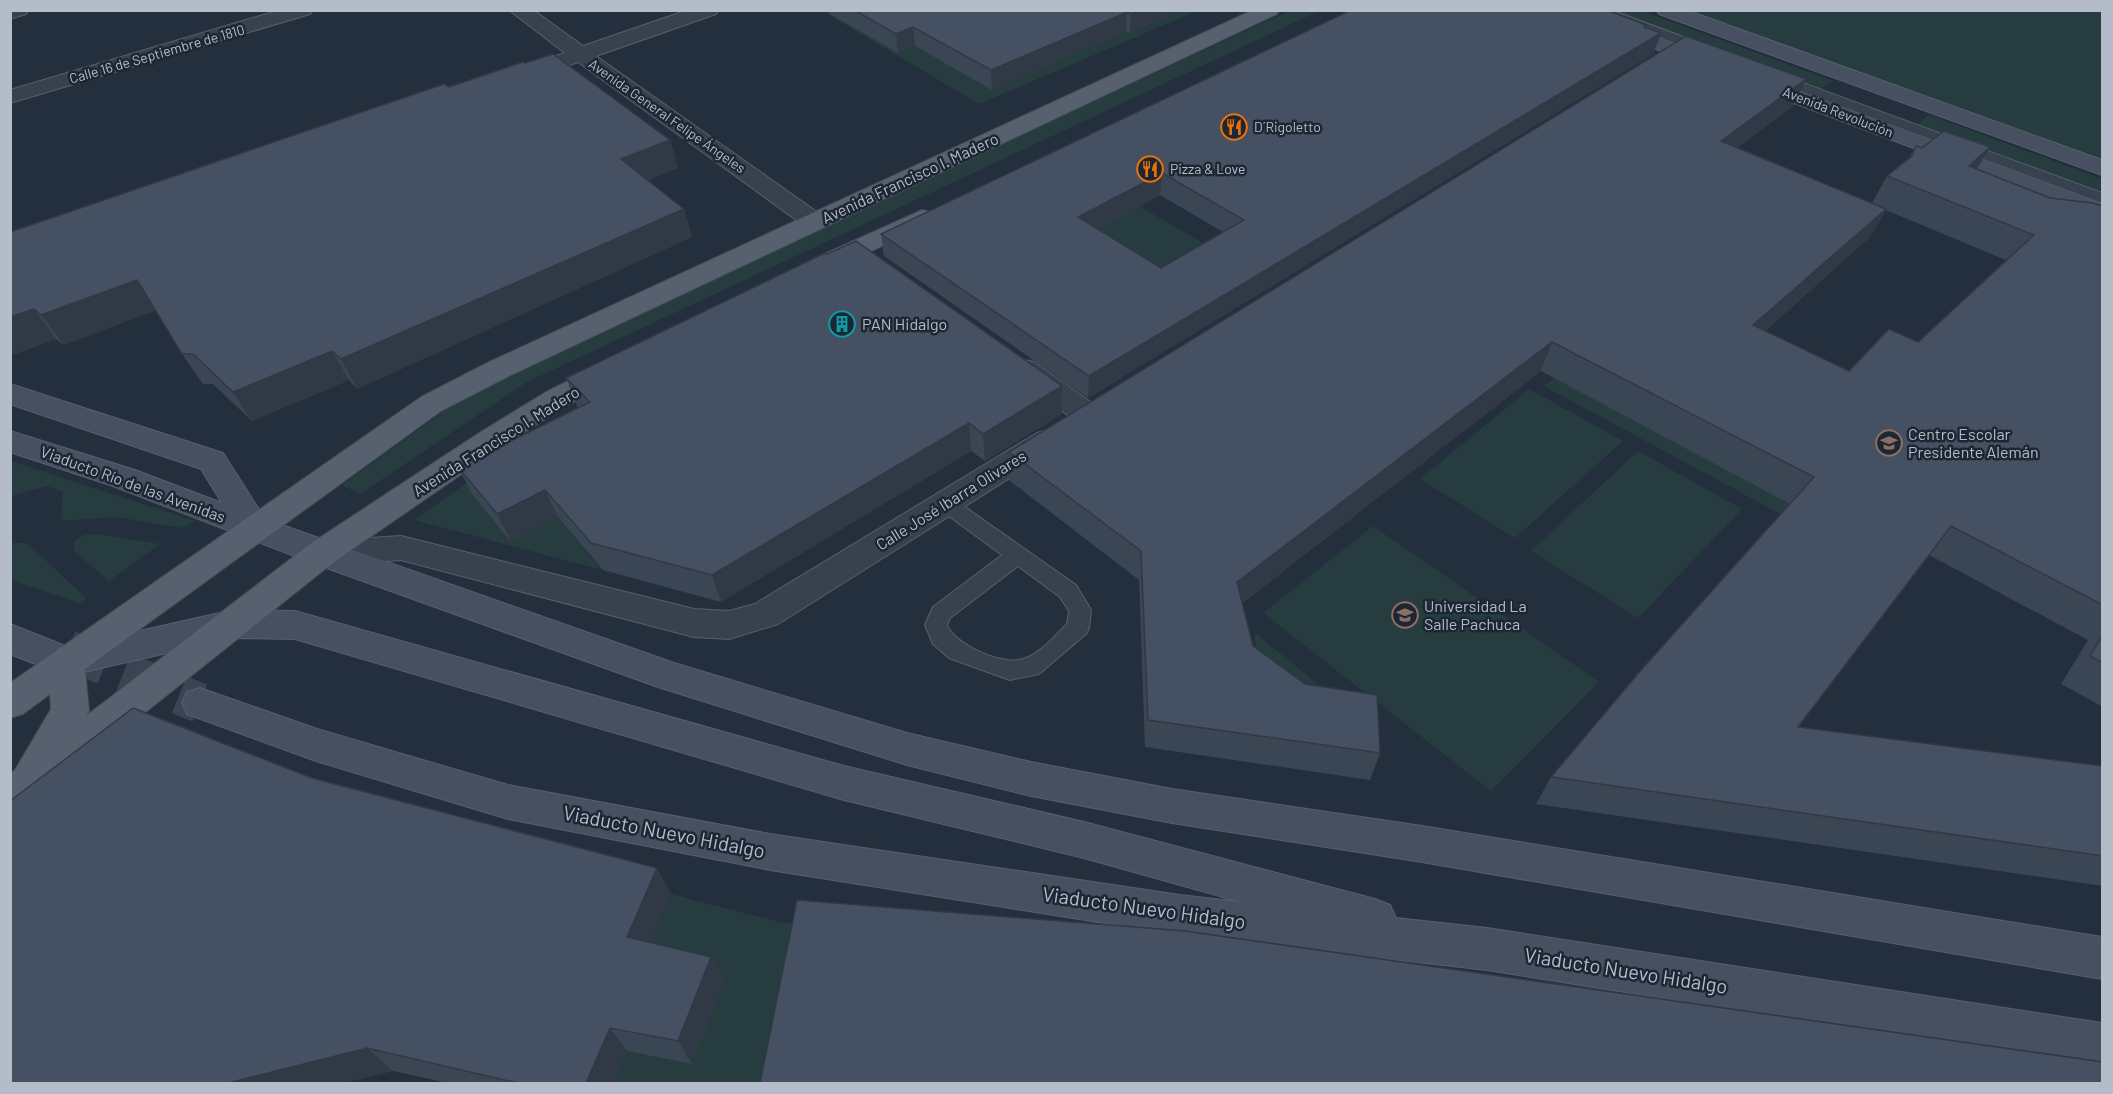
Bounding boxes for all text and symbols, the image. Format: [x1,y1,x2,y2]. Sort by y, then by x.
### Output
street label: Calle 16 de Septiembre de 1810 [67,20,246,87]
street label: Avenida General Felipe Ángeles [586,55,749,177]
street label: Avenida Revolución [1780,83,1896,140]
restaurant icon: D´Rigoletto [1219,112,1249,142]
place label: D´Rigoletto [1254,118,1321,135]
street label: Avenida Francisco I. Madero [818,128,1001,227]
restaurant icon: Pizza & Love [1135,154,1165,184]
place label: Pizza & Love [1170,160,1245,177]
building icon: PAN Hidalgo [827,309,857,339]
place label: PAN Hidalgo [862,314,947,333]
street label: Avenida Francisco I. Madero [409,381,582,500]
place label: Centro Escolar Presidente Alemán [1908,424,2039,461]
school or university icon: Centro Escolar Presidente Alemán [1874,428,1904,458]
street label: Viaducto Río de las Avenidas [38,441,228,526]
street label: Calle José Ibarra Olivares [872,446,1029,554]
place label: Universidad La Salle Pachuca [1424,596,1527,633]
school or university icon: Universidad La Salle Pachuca [1390,600,1420,630]
street label: Viaducto Nuevo Hidalgo [561,800,767,862]
street label: Viaducto Nuevo Hidalgo [1041,881,1247,933]
street label: Viaducto Nuevo Hidalgo [1523,942,1729,998]

